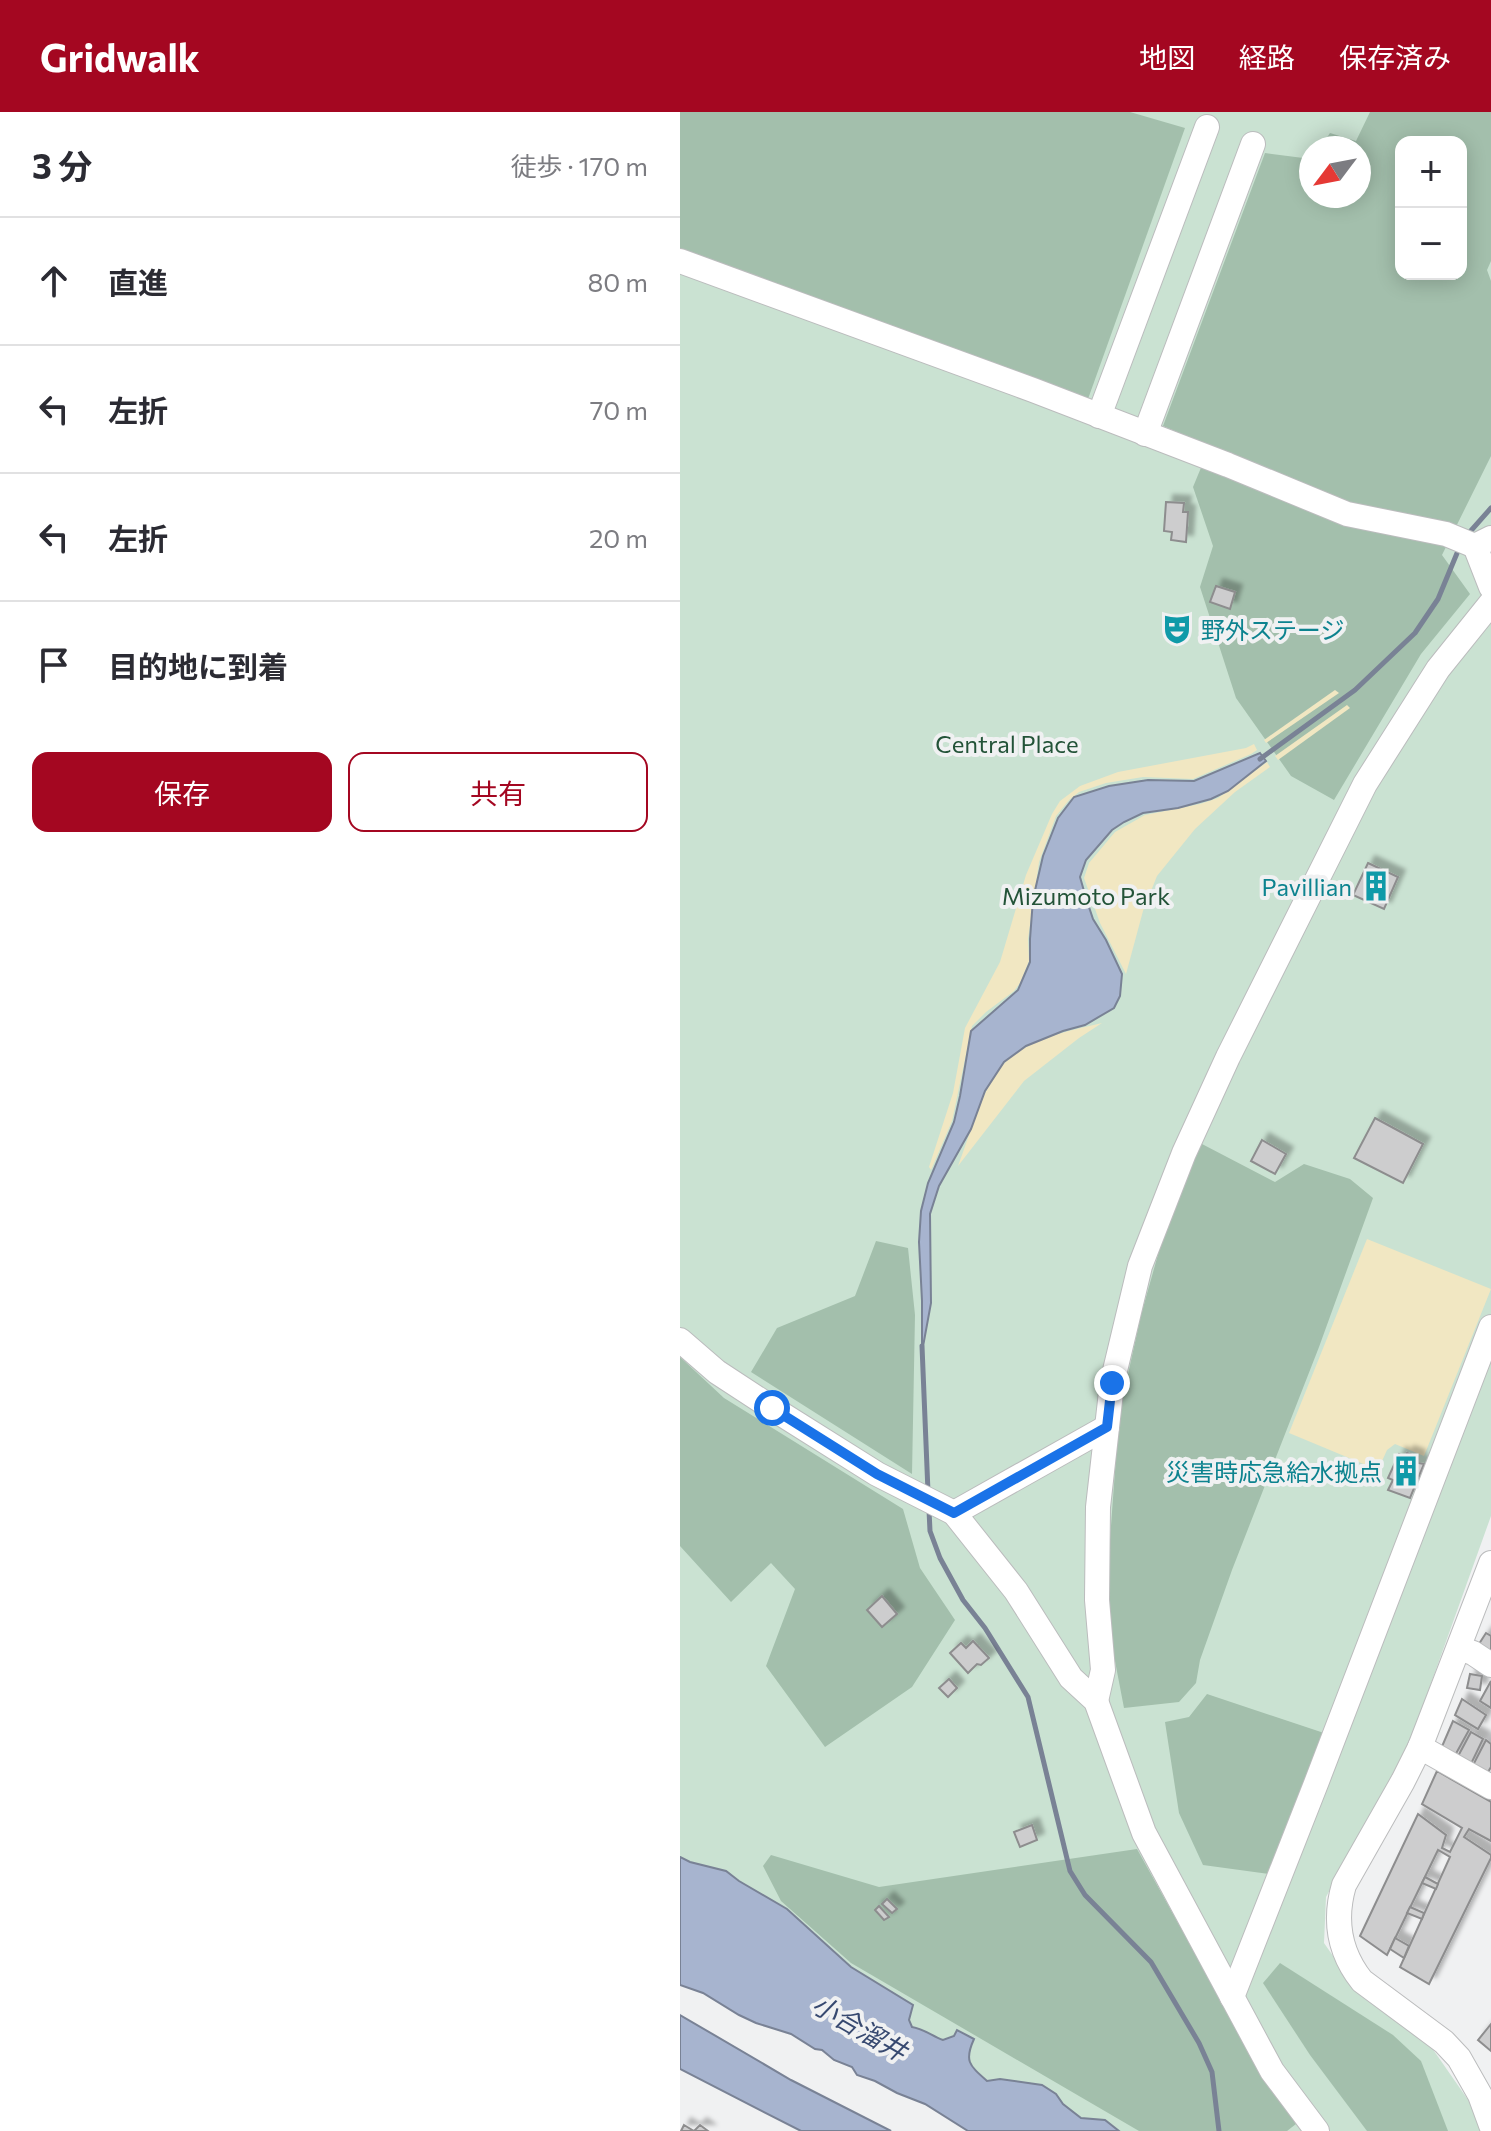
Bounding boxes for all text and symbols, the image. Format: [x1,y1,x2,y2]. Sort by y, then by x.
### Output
text: Gridwalk [40,33,200,80]
text: 地図 [1139,40,1195,74]
text: 経路 [1239,40,1295,74]
text: 保存済み [1339,40,1451,74]
north arrow [1299,136,1371,208]
map controls [1395,136,1467,280]
button: + [1395,136,1467,208]
text: 3 分 [32,144,92,186]
text: 徒歩 · 170 m [511,150,648,181]
button: − [1395,208,1467,280]
icon: ahead [32,259,76,303]
text: 直進 [108,263,168,300]
text: 80 m [588,266,648,297]
icon: left [32,387,76,431]
text: 左折 [108,391,168,428]
text: 70 m [590,394,648,425]
icon: left [32,515,76,559]
text: 左折 [108,519,168,556]
text: 20 m [589,522,648,553]
theatre icon: 野外ステージ [1160,612,1194,646]
place label: 野外ステージ [1201,615,1345,644]
icon: arrive [32,643,76,687]
text: 目的地に到着 [108,647,288,684]
park label: Central Place [935,729,1079,758]
button: 保存 [32,752,332,832]
button: 共有 [348,752,648,832]
building icon: Pavillian [1359,869,1393,903]
place label: Pavillian [1262,872,1352,901]
park label: Mizumoto Park [1002,881,1170,910]
route end [1094,1365,1130,1401]
route start [754,1390,790,1426]
building icon: 災害時応急給水拠点 [1389,1454,1423,1488]
place label: 災害時応急給水拠点 [1166,1457,1382,1486]
water label: 小合溜井 [807,1988,915,2067]

